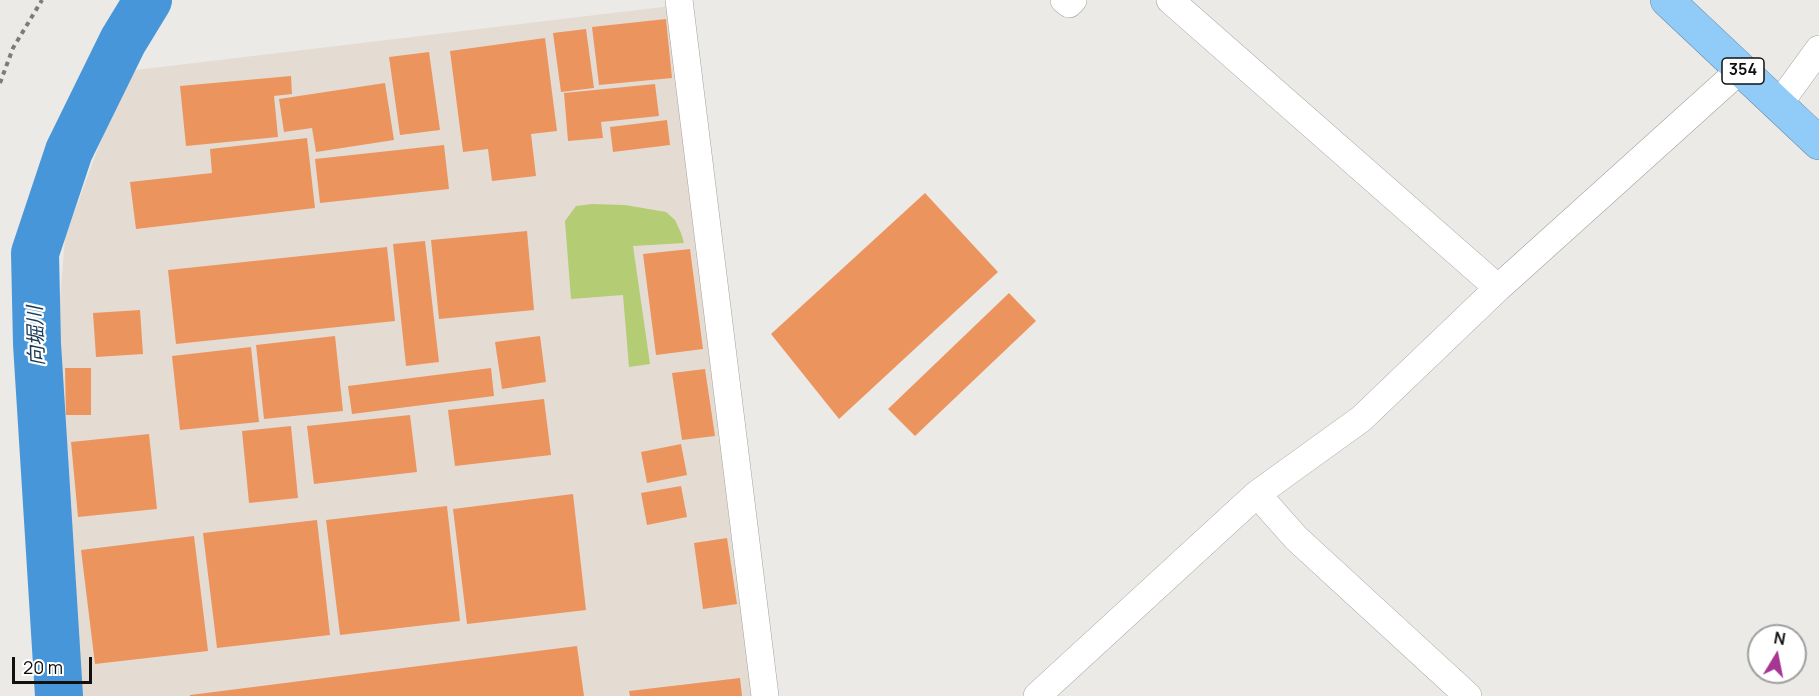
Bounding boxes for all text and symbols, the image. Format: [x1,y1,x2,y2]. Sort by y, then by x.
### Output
road number: 354 [1722,58,1764,84]
water label: 向堀川 [24,306,50,366]
north arrow [1747,624,1807,684]
text: N [1772,626,1787,650]
scale bar [15,645,94,683]
text: 20 m [23,655,63,679]

